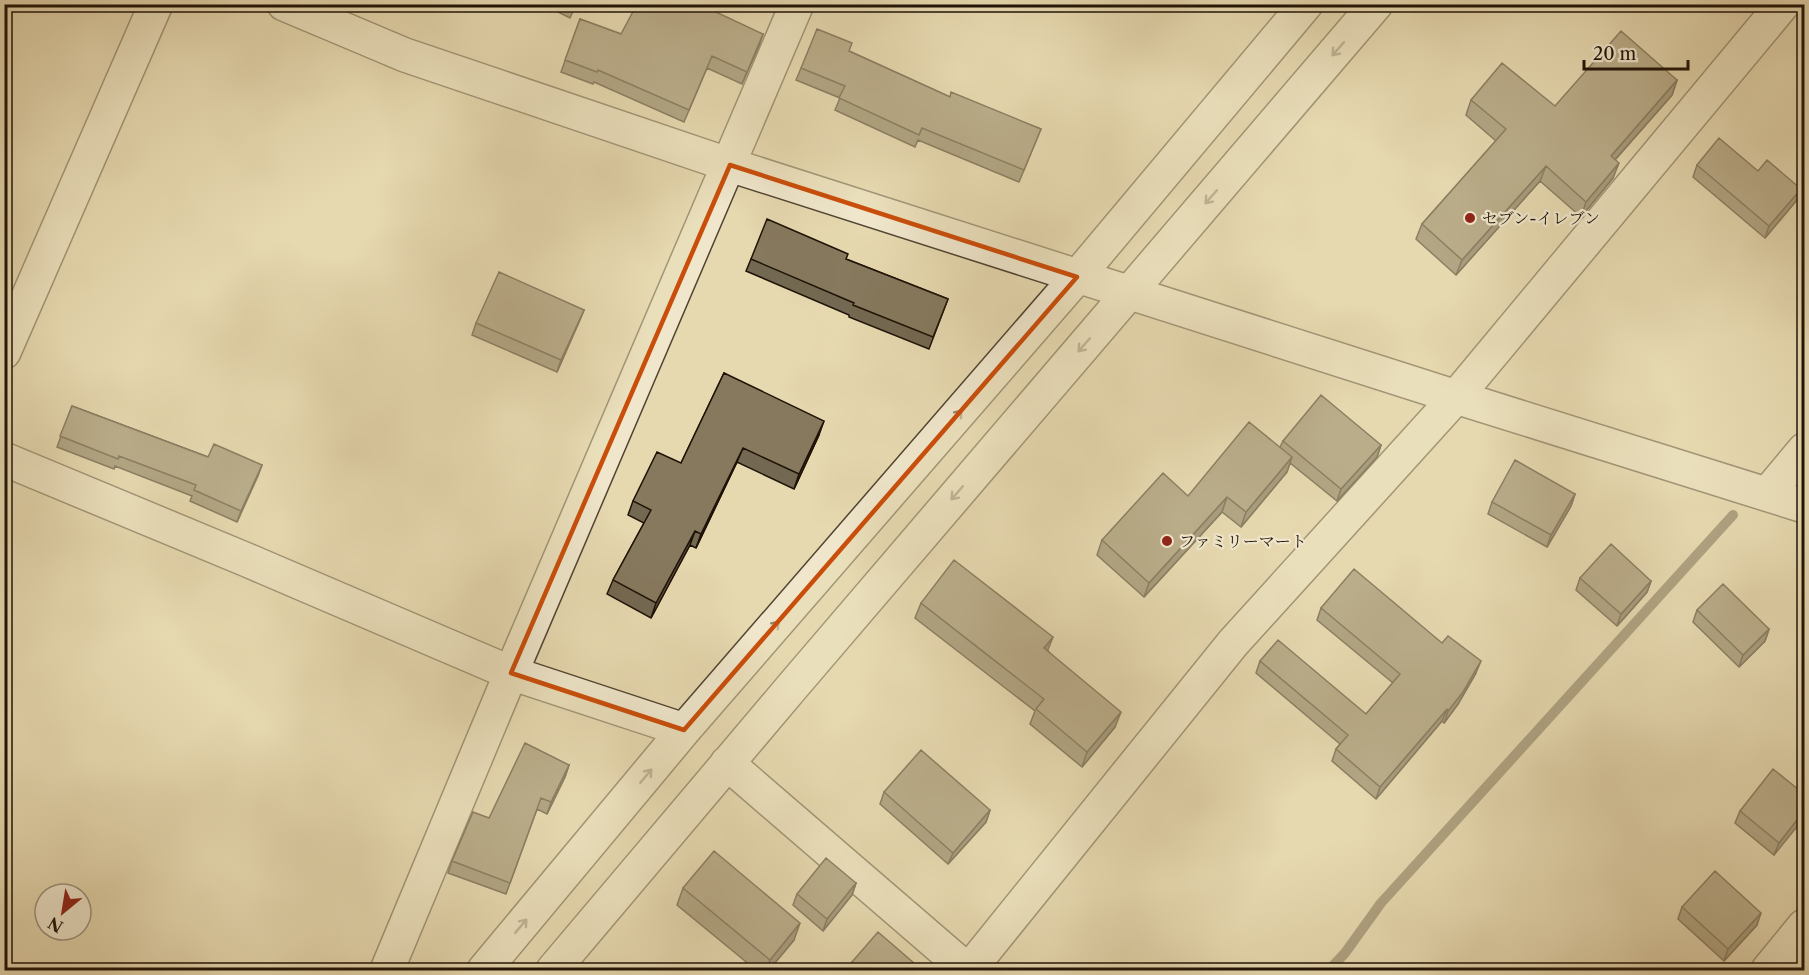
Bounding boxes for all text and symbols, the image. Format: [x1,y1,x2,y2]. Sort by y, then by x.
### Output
scale bar [1584,33,1688,71]
one-way arrow [1331,41,1345,56]
text: 20 m [1593,43,1637,65]
one-way arrow [1204,189,1218,204]
place label: セブン-イレブン [1482,208,1600,228]
marker: セブン-イレブン [1463,211,1477,225]
one-way arrow [1077,337,1091,352]
one-way arrow [949,409,962,425]
one-way arrow [950,485,964,500]
place label: ファミリーマート [1179,531,1307,551]
marker: ファミリーマート [1160,534,1174,548]
one-way arrow [765,620,779,636]
one-way arrow [639,768,652,784]
north arrow [33,882,93,942]
text: N [44,913,67,937]
one-way arrow [514,918,527,934]

